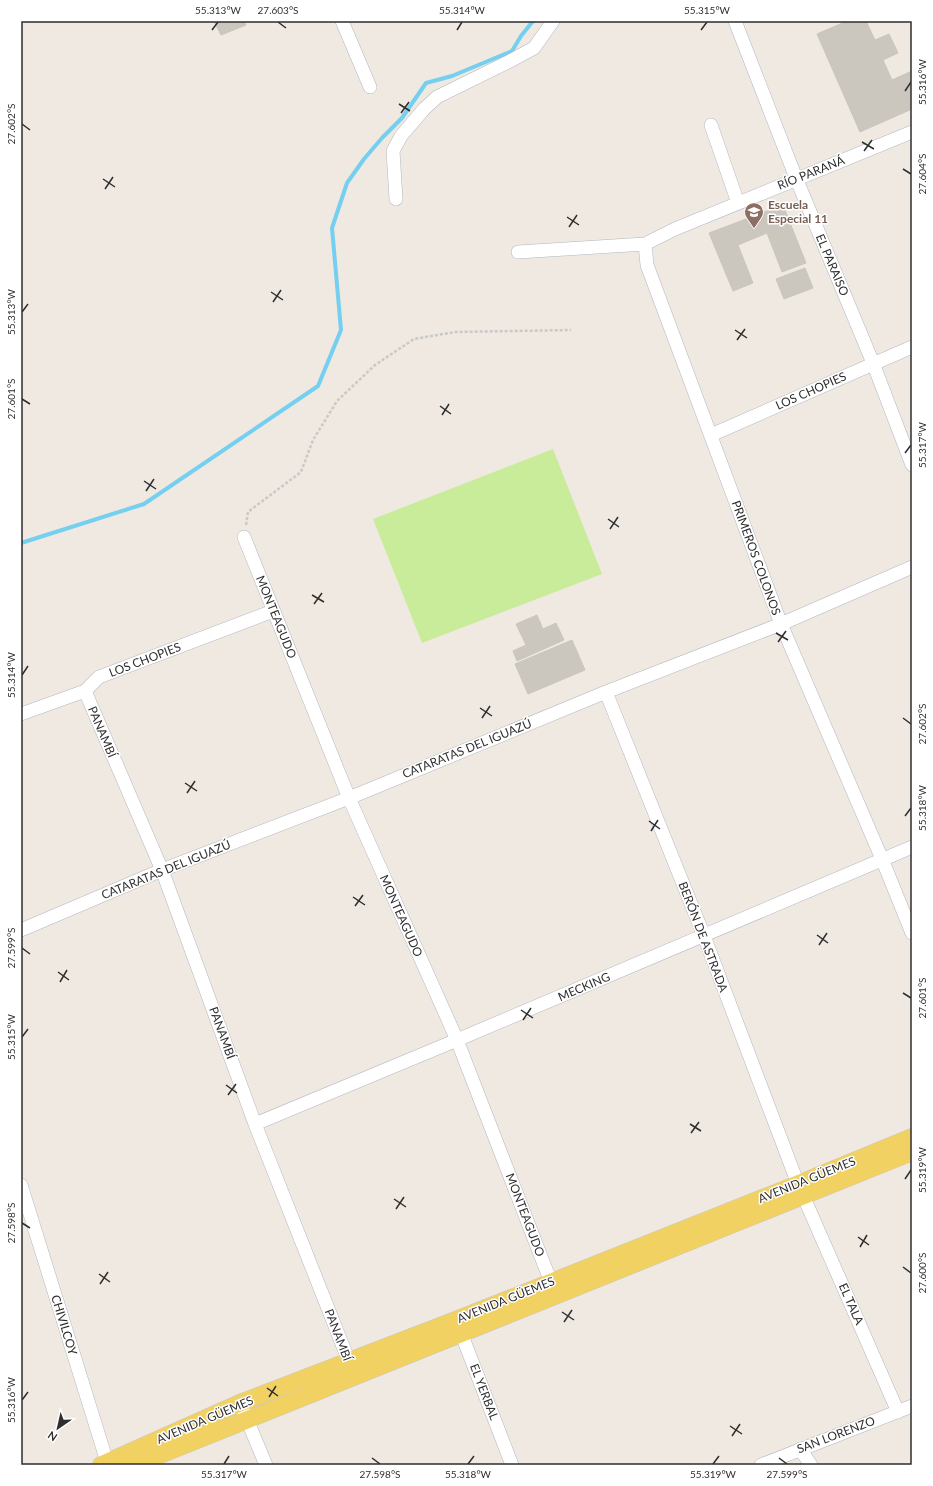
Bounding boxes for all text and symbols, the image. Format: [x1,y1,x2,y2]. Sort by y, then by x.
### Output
text: 55.313°W [195,4,242,16]
text: 27.603°S [258,4,298,16]
text: 55.314°W [439,4,486,16]
text: 55.315°W [684,4,731,16]
text: 55.316°W [916,58,928,105]
text: 27.602°S [5,104,17,144]
street label: RÍO PARANÁ [775,152,847,193]
text: 27.604°S [916,154,928,194]
place label: Escuela Especial 11 [768,197,828,226]
school or university icon: Escuela Especial 11 [743,201,765,229]
street label: EL PARAISO [813,232,852,298]
text: 55.313°W [5,288,17,335]
street label: LOS CHOPIES [773,368,848,413]
text: 27.601°S [5,379,17,419]
text: 55.317°W [916,421,928,468]
street label: PRIMEROS COLONOS [729,498,784,617]
street label: MONTEAGUDO [253,573,300,661]
street label: LOS CHOPIES [107,639,183,680]
text: 55.314°W [5,651,17,698]
street label: PANAMBÍ [85,704,120,760]
text: 27.602°S [916,704,928,744]
street label: CATARATAS DEL IGUAZÚ [400,716,534,781]
text: 55.318°W [916,784,928,831]
street label: CATARATAS DEL IGUAZÚ [99,837,233,902]
street label: MONTEAGUDO [377,872,426,959]
street label: BERÓN DE ASTRADA [675,879,732,995]
text: 27.599°S [5,928,17,968]
street label: MECKING [555,969,612,1004]
text: 27.601°S [916,978,928,1018]
street label: PANAMBÍ [206,1005,239,1061]
text: 55.315°W [5,1013,17,1060]
text: 55.319°W [916,1146,928,1193]
street label: AVENIDA GÜEMES [756,1153,858,1206]
street label: MONTEAGUDO [503,1171,548,1259]
text: 27.598°S [5,1203,17,1243]
text: 27.600°S [916,1253,928,1293]
street label: AVENIDA GÜEMES [455,1273,557,1326]
street label: EL TALA [836,1281,868,1328]
street label: CHIVILCOY [48,1293,81,1357]
street label: PANAMBÍ [322,1307,355,1363]
street label: EL YERBAL [467,1361,502,1422]
text: 55.316°W [5,1376,17,1423]
street label: AVENIDA GÜEMES [154,1392,256,1447]
north arrow [38,1408,78,1448]
street label: SAN LORENZO [795,1413,877,1456]
text: N [45,1429,59,1444]
text: 55.317°W [201,1468,248,1480]
text: 27.598°S [360,1468,400,1480]
text: 55.318°W [445,1468,492,1480]
text: 55.319°W [690,1468,737,1480]
text: 27.599°S [767,1468,807,1480]

